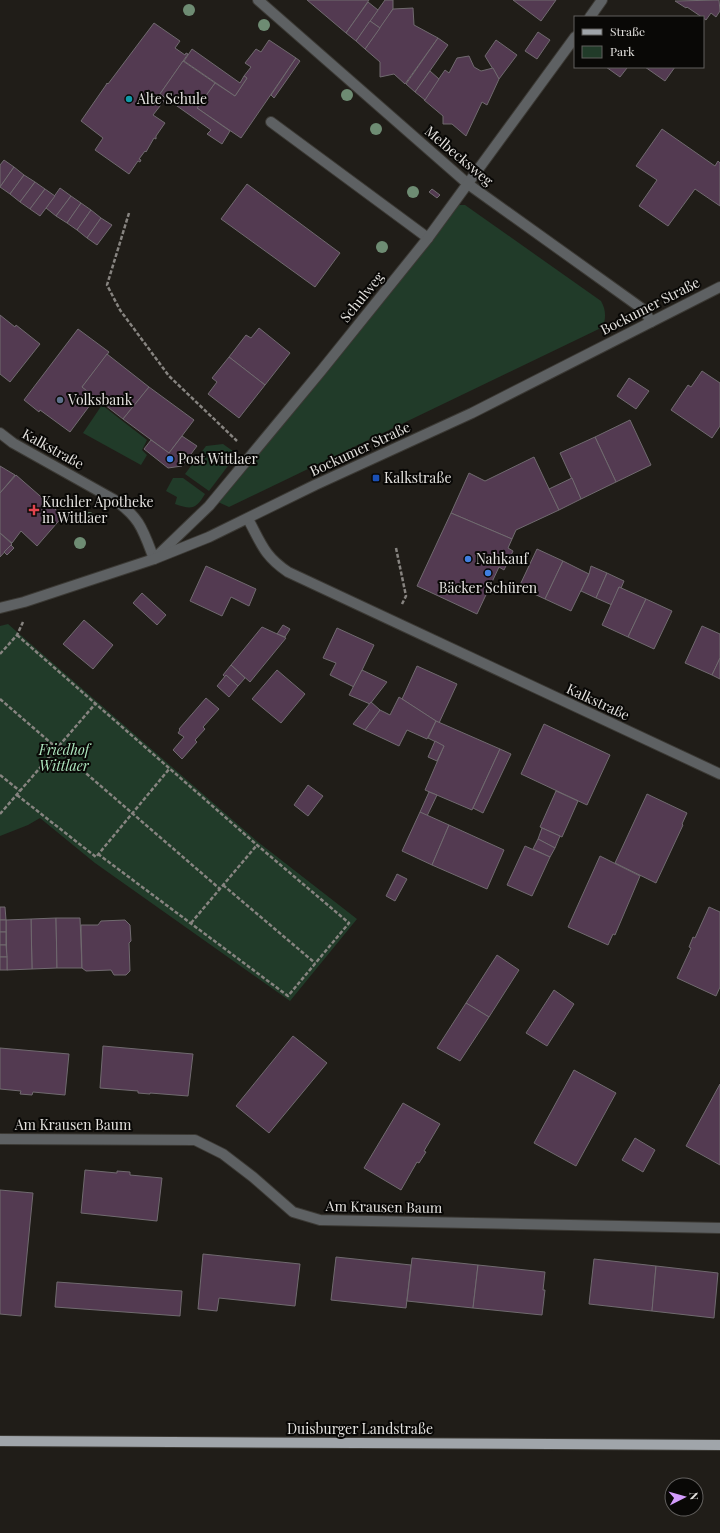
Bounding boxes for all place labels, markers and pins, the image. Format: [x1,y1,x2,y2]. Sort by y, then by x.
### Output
place label: Alte Schule [136,89,207,108]
marker: Alte Schule [124,94,134,104]
place label: Volksbank [67,390,133,409]
marker: Volksbank [55,395,65,405]
place label: Post Wittlaer [178,449,259,468]
marker: Post Wittlaer [165,454,175,464]
place label: Kalkstraße [384,468,452,487]
marker: Kalkstraße [371,473,381,483]
place label: Kuchler Apotheke in Wittlaer [42,492,154,527]
marker: Kuchler Apotheke in Wittlaer [29,505,39,515]
place label: Nahkauf [476,549,529,568]
marker: Nahkauf [463,554,473,564]
marker: Bäcker Schüren [483,568,493,578]
place label: Bäcker Schüren [439,578,538,597]

